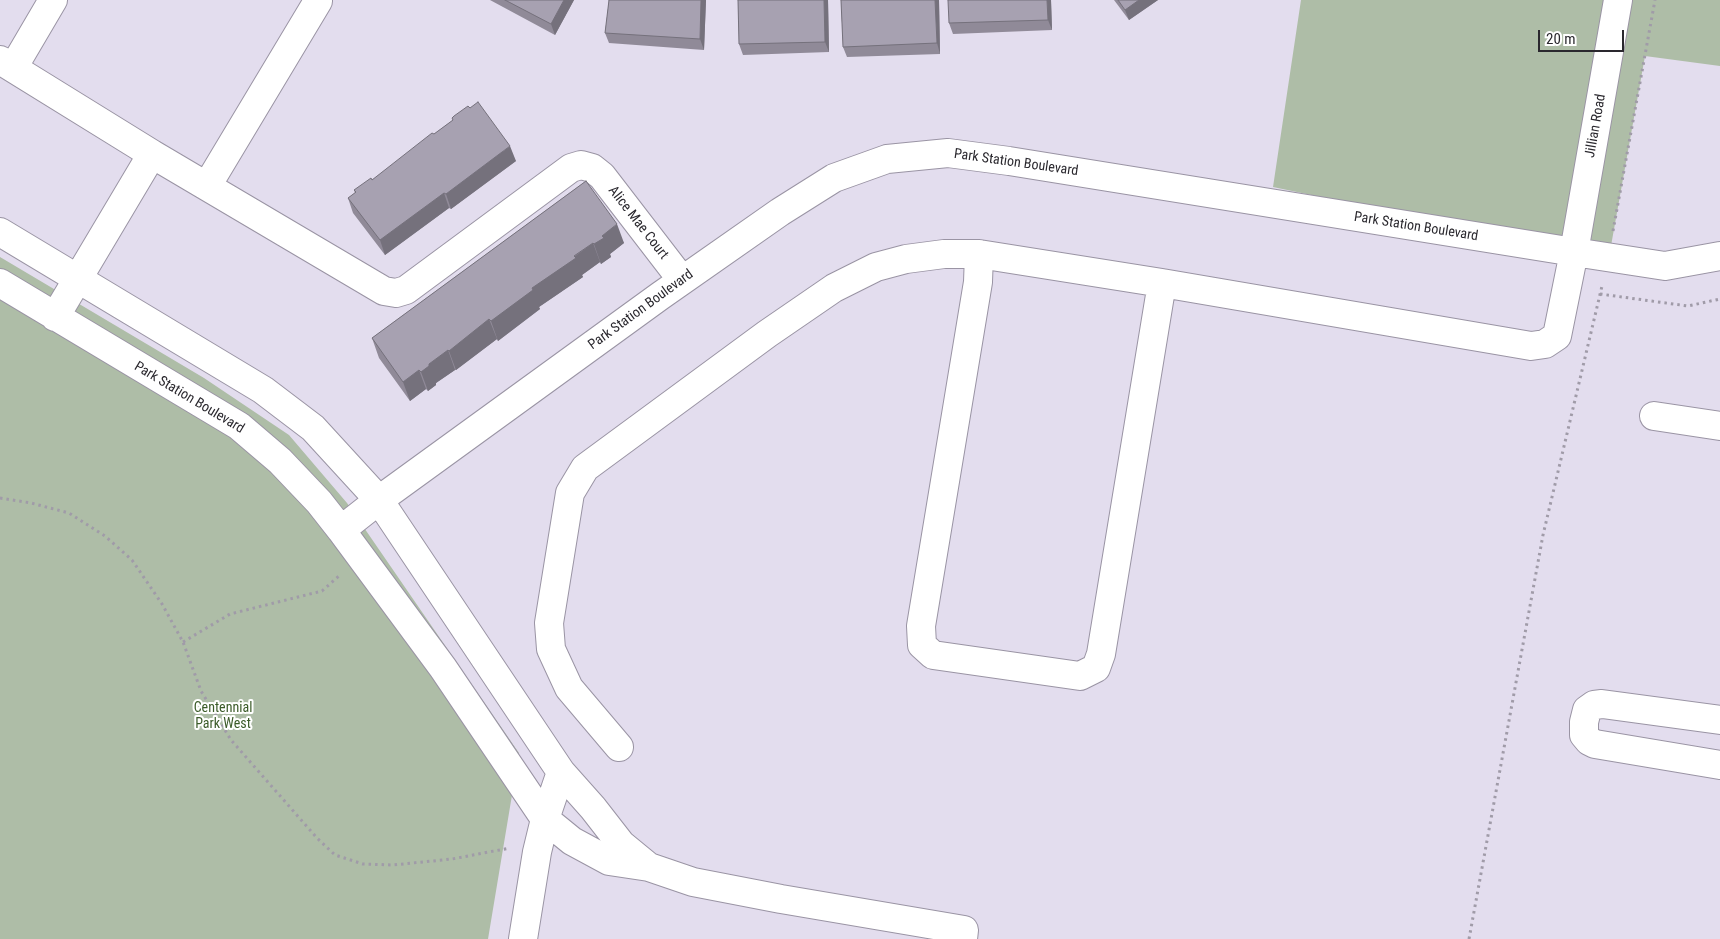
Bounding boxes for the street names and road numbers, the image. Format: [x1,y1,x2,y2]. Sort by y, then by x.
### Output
street label: Jillian Road [1582,93,1610,159]
street label: Park Station Boulevard [953,146,1079,180]
street label: Alice Mae Court [604,183,672,263]
street label: Park Station Boulevard [1353,209,1479,245]
street label: Park Station Boulevard [585,266,697,354]
street label: Park Station Boulevard [131,358,247,438]

